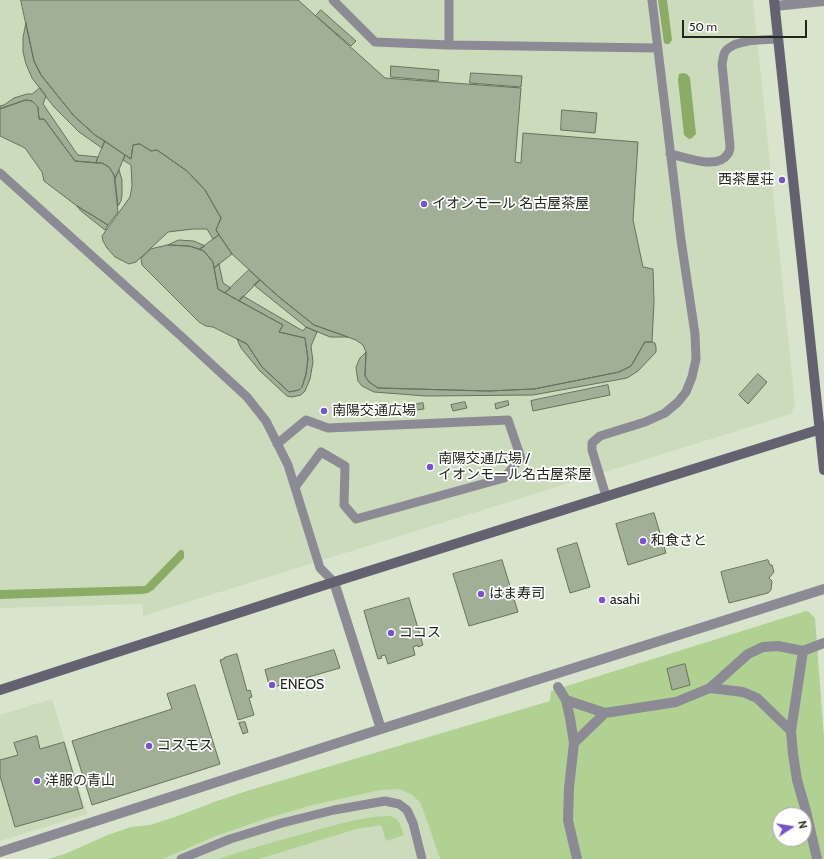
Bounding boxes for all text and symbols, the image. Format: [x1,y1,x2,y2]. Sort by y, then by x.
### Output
scale bar [684,12,809,38]
text: 50 m [689,19,717,34]
place label: 西茶屋荘 [718,172,774,188]
marker: 西茶屋荘 [777,175,787,185]
place label: イオンモール 名古屋茶屋 [432,196,589,212]
marker: イオンモール 名古屋茶屋 [419,199,429,209]
place label: 南陽交通広場 [332,403,416,419]
marker: 南陽交通広場 [319,406,329,416]
place label: 南陽交通広場 / イオンモール名古屋茶屋 [438,451,592,484]
marker: 南陽交通広場 / イオンモール名古屋茶屋 [425,462,435,472]
place label: 和食さと [651,533,707,549]
marker: 和食さと [638,536,648,546]
place label: はま寿司 [489,586,545,602]
marker: はま寿司 [476,589,486,599]
place label: asahi [610,592,640,608]
marker: asahi [597,595,607,605]
place label: ココス [399,625,441,641]
marker: ココス [386,628,396,638]
place label: ENEOS [280,677,324,693]
marker: ENEOS [267,680,277,690]
place label: コスモス [157,738,213,754]
marker: コスモス [144,741,154,751]
place label: 洋服の青山 [45,773,115,789]
marker: 洋服の青山 [32,776,42,786]
north arrow [772,807,812,847]
text: N [795,819,810,830]

